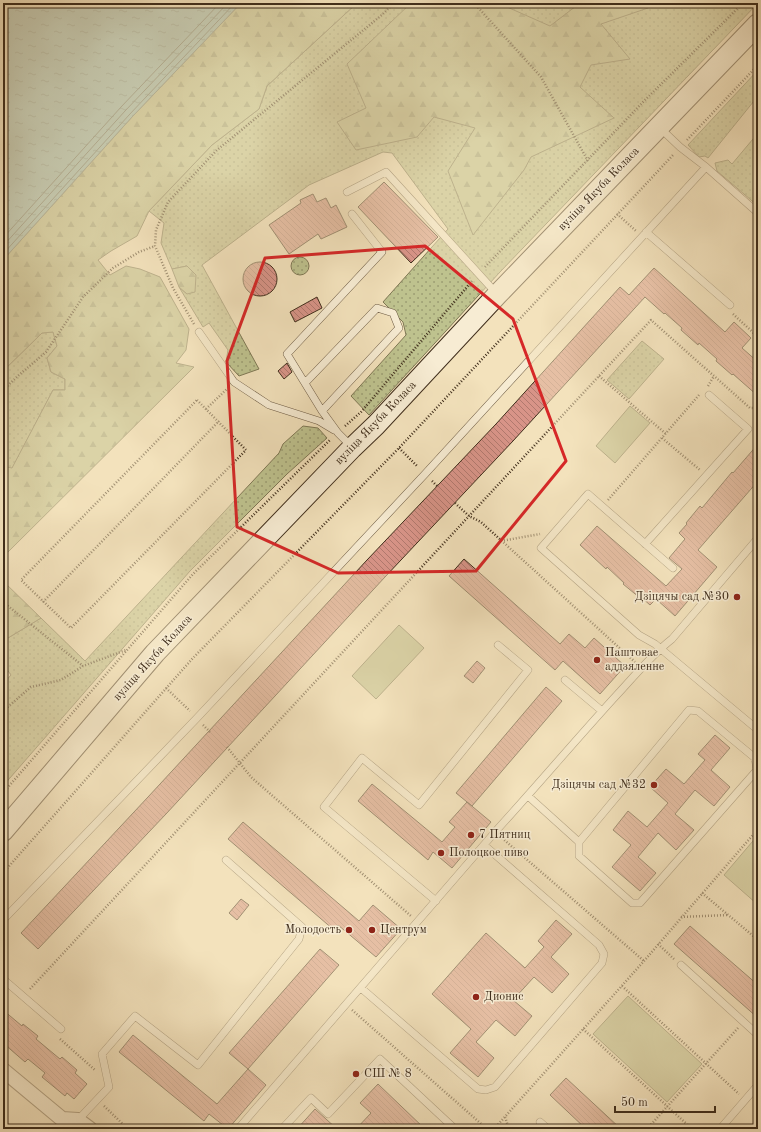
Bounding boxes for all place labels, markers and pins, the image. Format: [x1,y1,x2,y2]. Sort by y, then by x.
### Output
place label: Дзіцячы сад №30 [634,590,729,603]
marker: Дзіцячы сад №30 [732,592,742,602]
place label: Паштовае аддзяленне [605,647,665,673]
marker: Паштовае аддзяленне [592,655,602,665]
place label: Дзіцячы сад №32 [551,778,646,791]
marker: Дзіцячы сад №32 [649,780,659,790]
place label: 7 Пятниц [479,829,531,841]
marker: 7 Пятниц [466,830,476,840]
place label: Полоцкое пиво [449,847,529,859]
marker: Полоцкое пиво [436,848,446,858]
place label: Молодость [285,924,341,936]
place label: Центрум [380,924,427,936]
marker: Молодость [344,925,354,935]
marker: Центрум [367,925,377,935]
place label: Дионис [484,991,524,1003]
marker: Дионис [471,992,481,1002]
place label: СШ № 8 [364,1068,412,1080]
marker: СШ № 8 [351,1069,361,1079]

